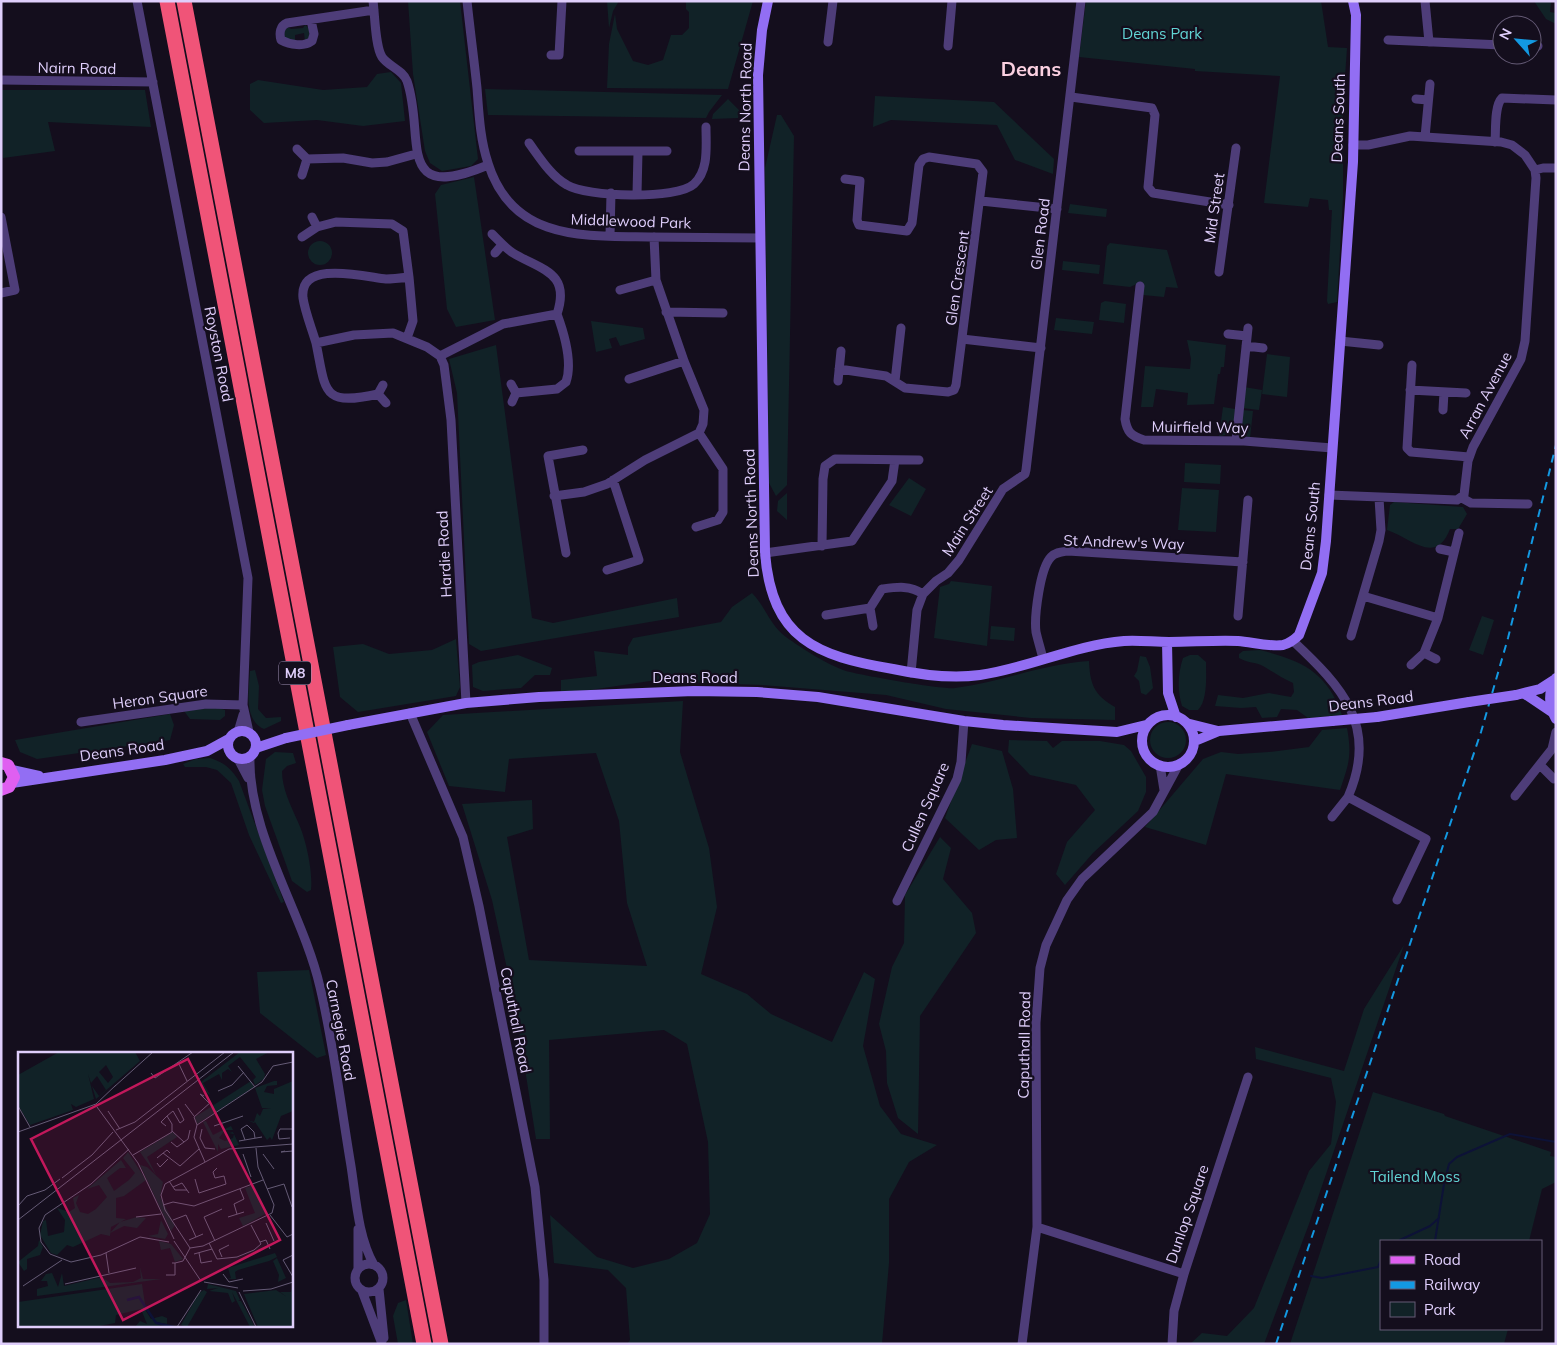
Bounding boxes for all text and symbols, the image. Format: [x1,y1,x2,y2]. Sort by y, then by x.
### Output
north arrow [1492,15,1542,65]
park label: Deans Park [1122,24,1202,43]
text: N [1495,25,1516,43]
street label: Deans North Road [734,42,756,172]
district label: Deans [1001,56,1061,81]
street label: Nairn Road [37,58,117,78]
street label: Deans South [1327,73,1349,163]
street label: Mid Street [1200,172,1228,244]
street label: Glen Road [1026,197,1054,271]
street label: Middlewood Park [570,209,692,233]
street label: Glen Crescent [941,229,973,327]
street label: Royston Road [200,305,238,403]
street label: Arran Avenue [1454,348,1516,442]
street label: Muirfield Way [1151,417,1249,437]
street label: Deans North Road [739,448,763,578]
street label: Deans South [1296,481,1324,571]
street label: Main Street [937,482,997,560]
street label: Hardie Road [432,510,456,598]
street label: St Andrew's Way [1063,530,1185,554]
road number: M8 [279,661,311,684]
street label: Deans Road [652,668,738,687]
street label: Heron Square [111,681,209,713]
street label: Deans Road [1328,686,1414,716]
street label: Deans Road [78,735,166,765]
street label: Cullen Square [897,759,953,855]
street label: Caputhall Road [496,965,536,1075]
street label: Carnegie Road [322,978,360,1082]
street label: Caputhall Road [1014,991,1034,1099]
inset map [18,1052,292,1328]
street label: Dunlop Square [1161,1162,1213,1266]
park label: Tailend Moss [1370,1167,1460,1186]
legend [1380,1240,1542,1330]
text: Road [1424,1250,1461,1269]
text: Railway [1424,1275,1480,1294]
text: Park [1424,1300,1456,1319]

